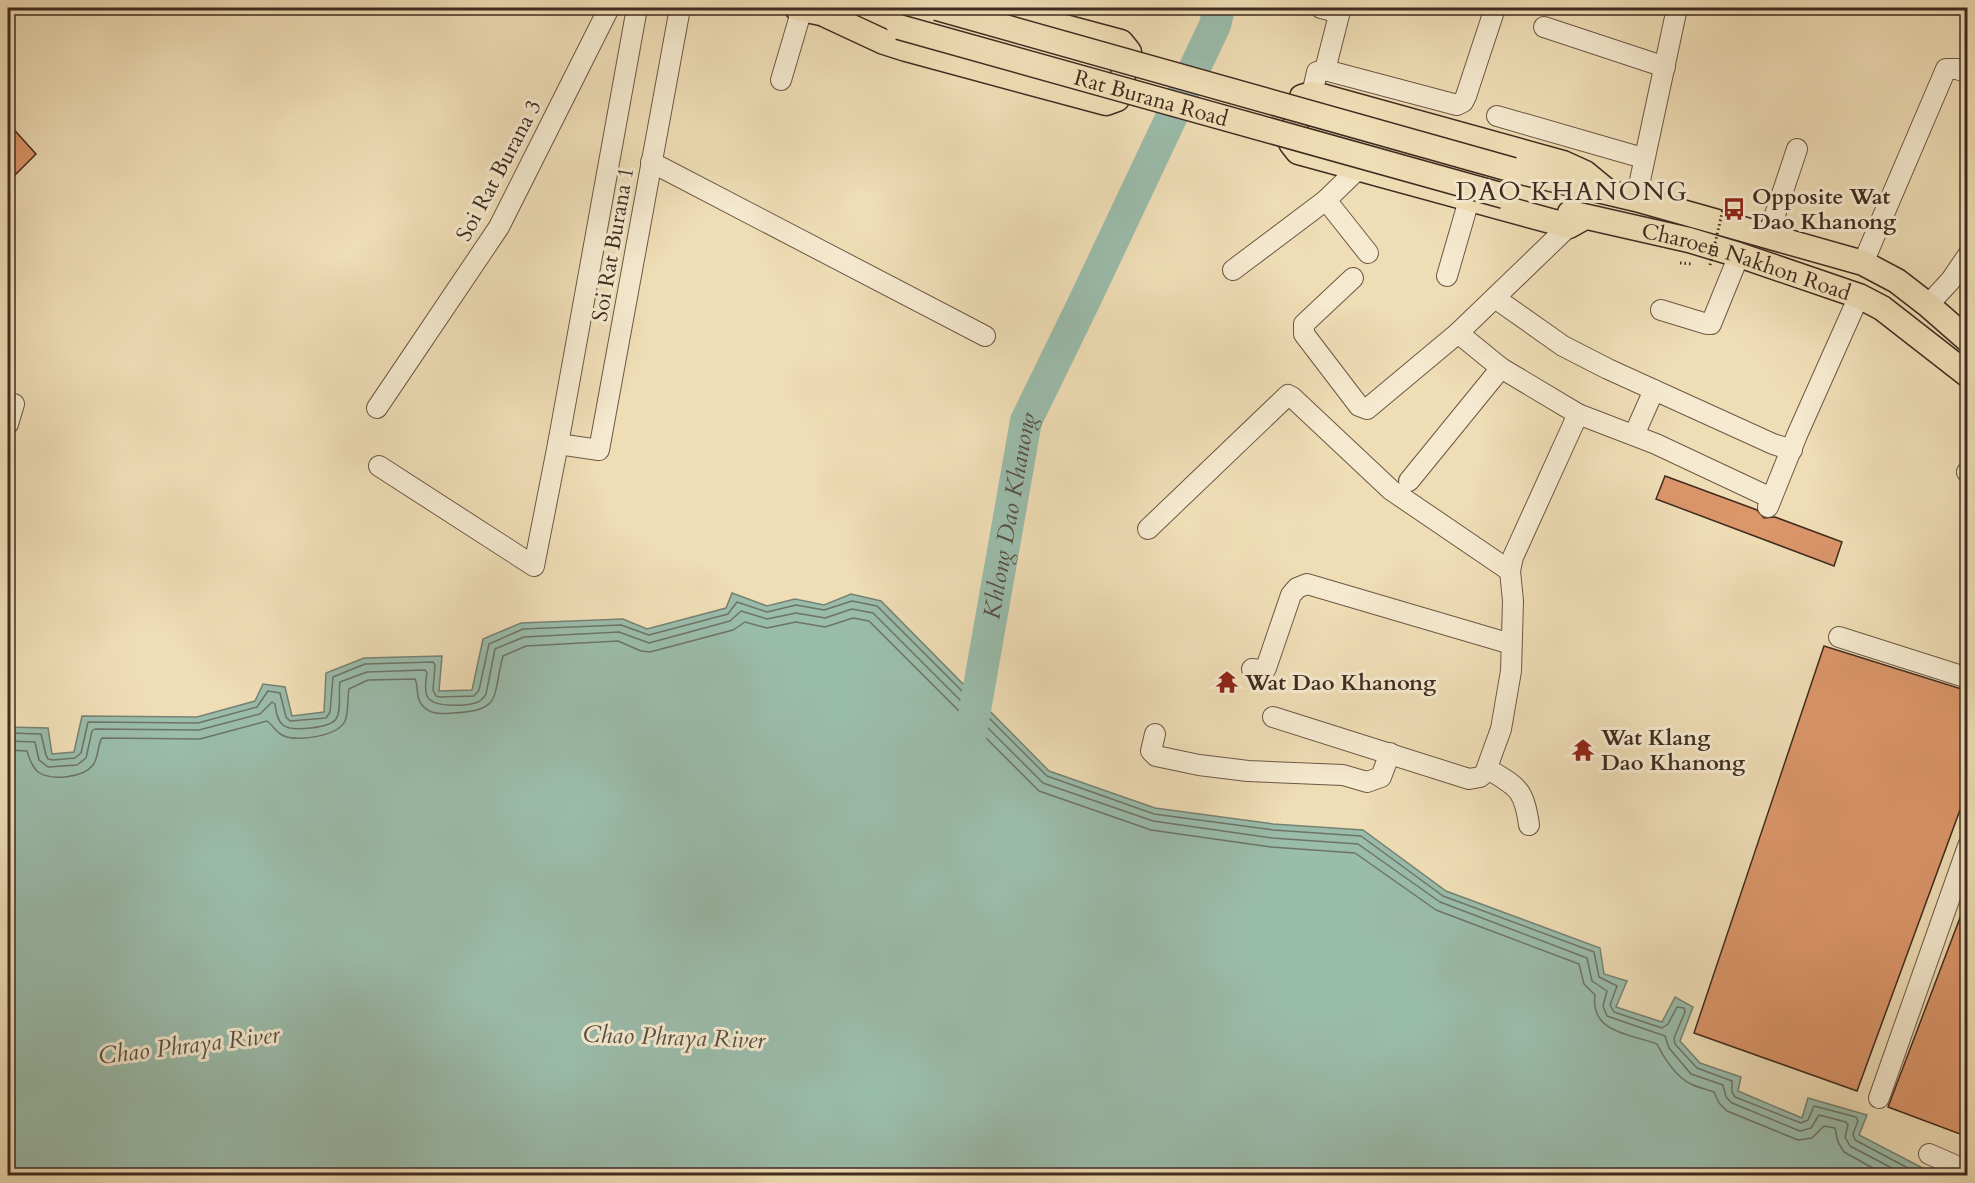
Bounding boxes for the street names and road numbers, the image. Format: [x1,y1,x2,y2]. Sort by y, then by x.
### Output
street label: Rat Burana Road [1071,63,1232,134]
street label: Soi Rat Burana 3 [449,94,549,247]
street label: Soi Rat Burana 1 [585,165,641,324]
street label: Charoen Nakhon Road [1639,216,1855,308]

